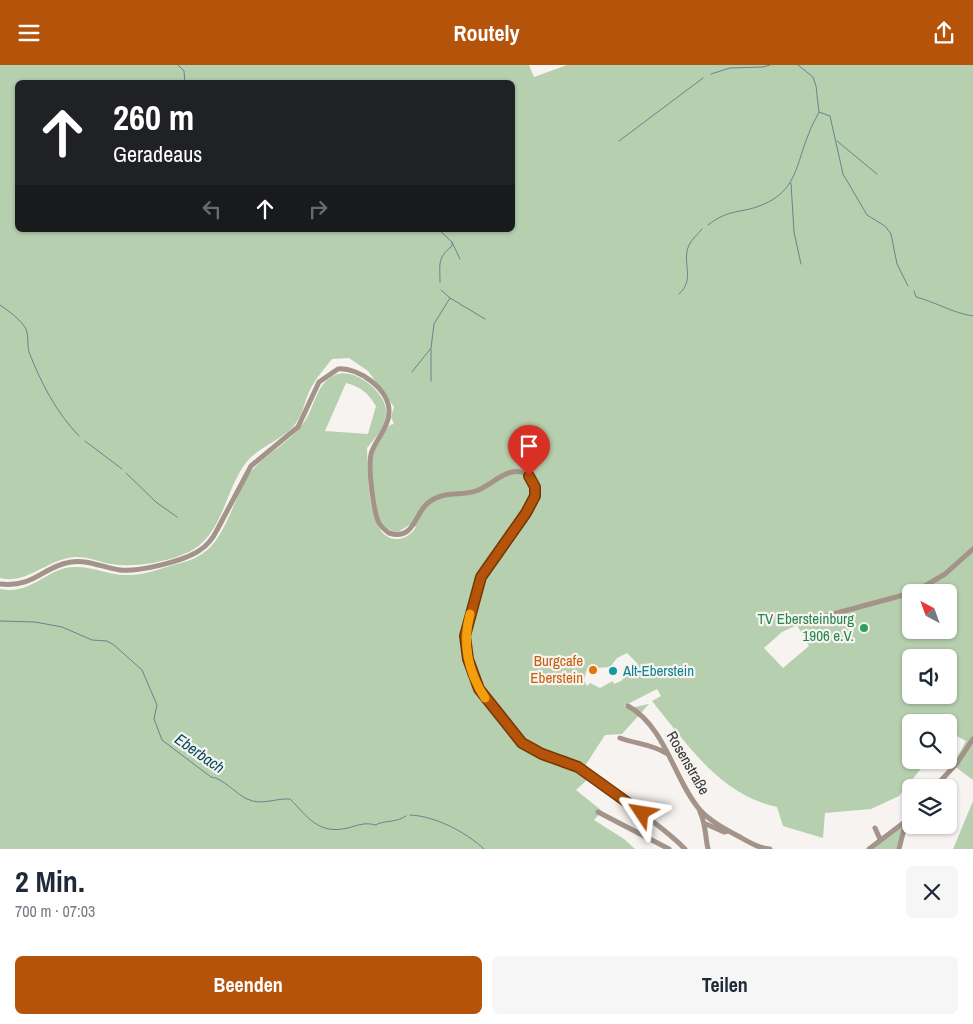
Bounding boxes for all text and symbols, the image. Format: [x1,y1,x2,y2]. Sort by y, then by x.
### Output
text: Routely [453,18,520,48]
icon: menu [15,19,43,47]
icon: share [930,19,958,47]
text: 260 m [113,94,194,141]
icon: ahead [30,100,95,165]
text: Geradeaus [113,139,202,169]
icon: left [198,195,226,223]
icon: ahead [251,195,279,223]
icon: right [304,195,332,223]
pin [508,425,550,476]
icon: arrive [515,432,543,460]
north arrow [902,584,958,639]
map controls [902,584,957,834]
place label: TV Ebersteinburg 1906 e.V. [758,608,854,646]
marker: TV Ebersteinburg 1906 e.V. [858,622,870,634]
button: sound [902,649,957,704]
place label: Burgcafe Eberstein [530,650,583,688]
place label: Alt-Eberstein [622,660,694,681]
marker: Burgcafe Eberstein [587,664,599,676]
marker: Alt-Eberstein [607,665,619,677]
button: search [902,714,957,769]
street label: Rosenstraße [662,727,715,799]
water label: Eberbach [171,728,229,778]
button: layers [902,779,957,834]
position arrow [615,786,667,838]
text: 2 Min. [15,861,85,901]
button: close [906,866,958,918]
text: 700 m · 07:03 [15,900,95,922]
button: Beenden [15,956,482,1014]
button: Teilen [492,956,958,1014]

